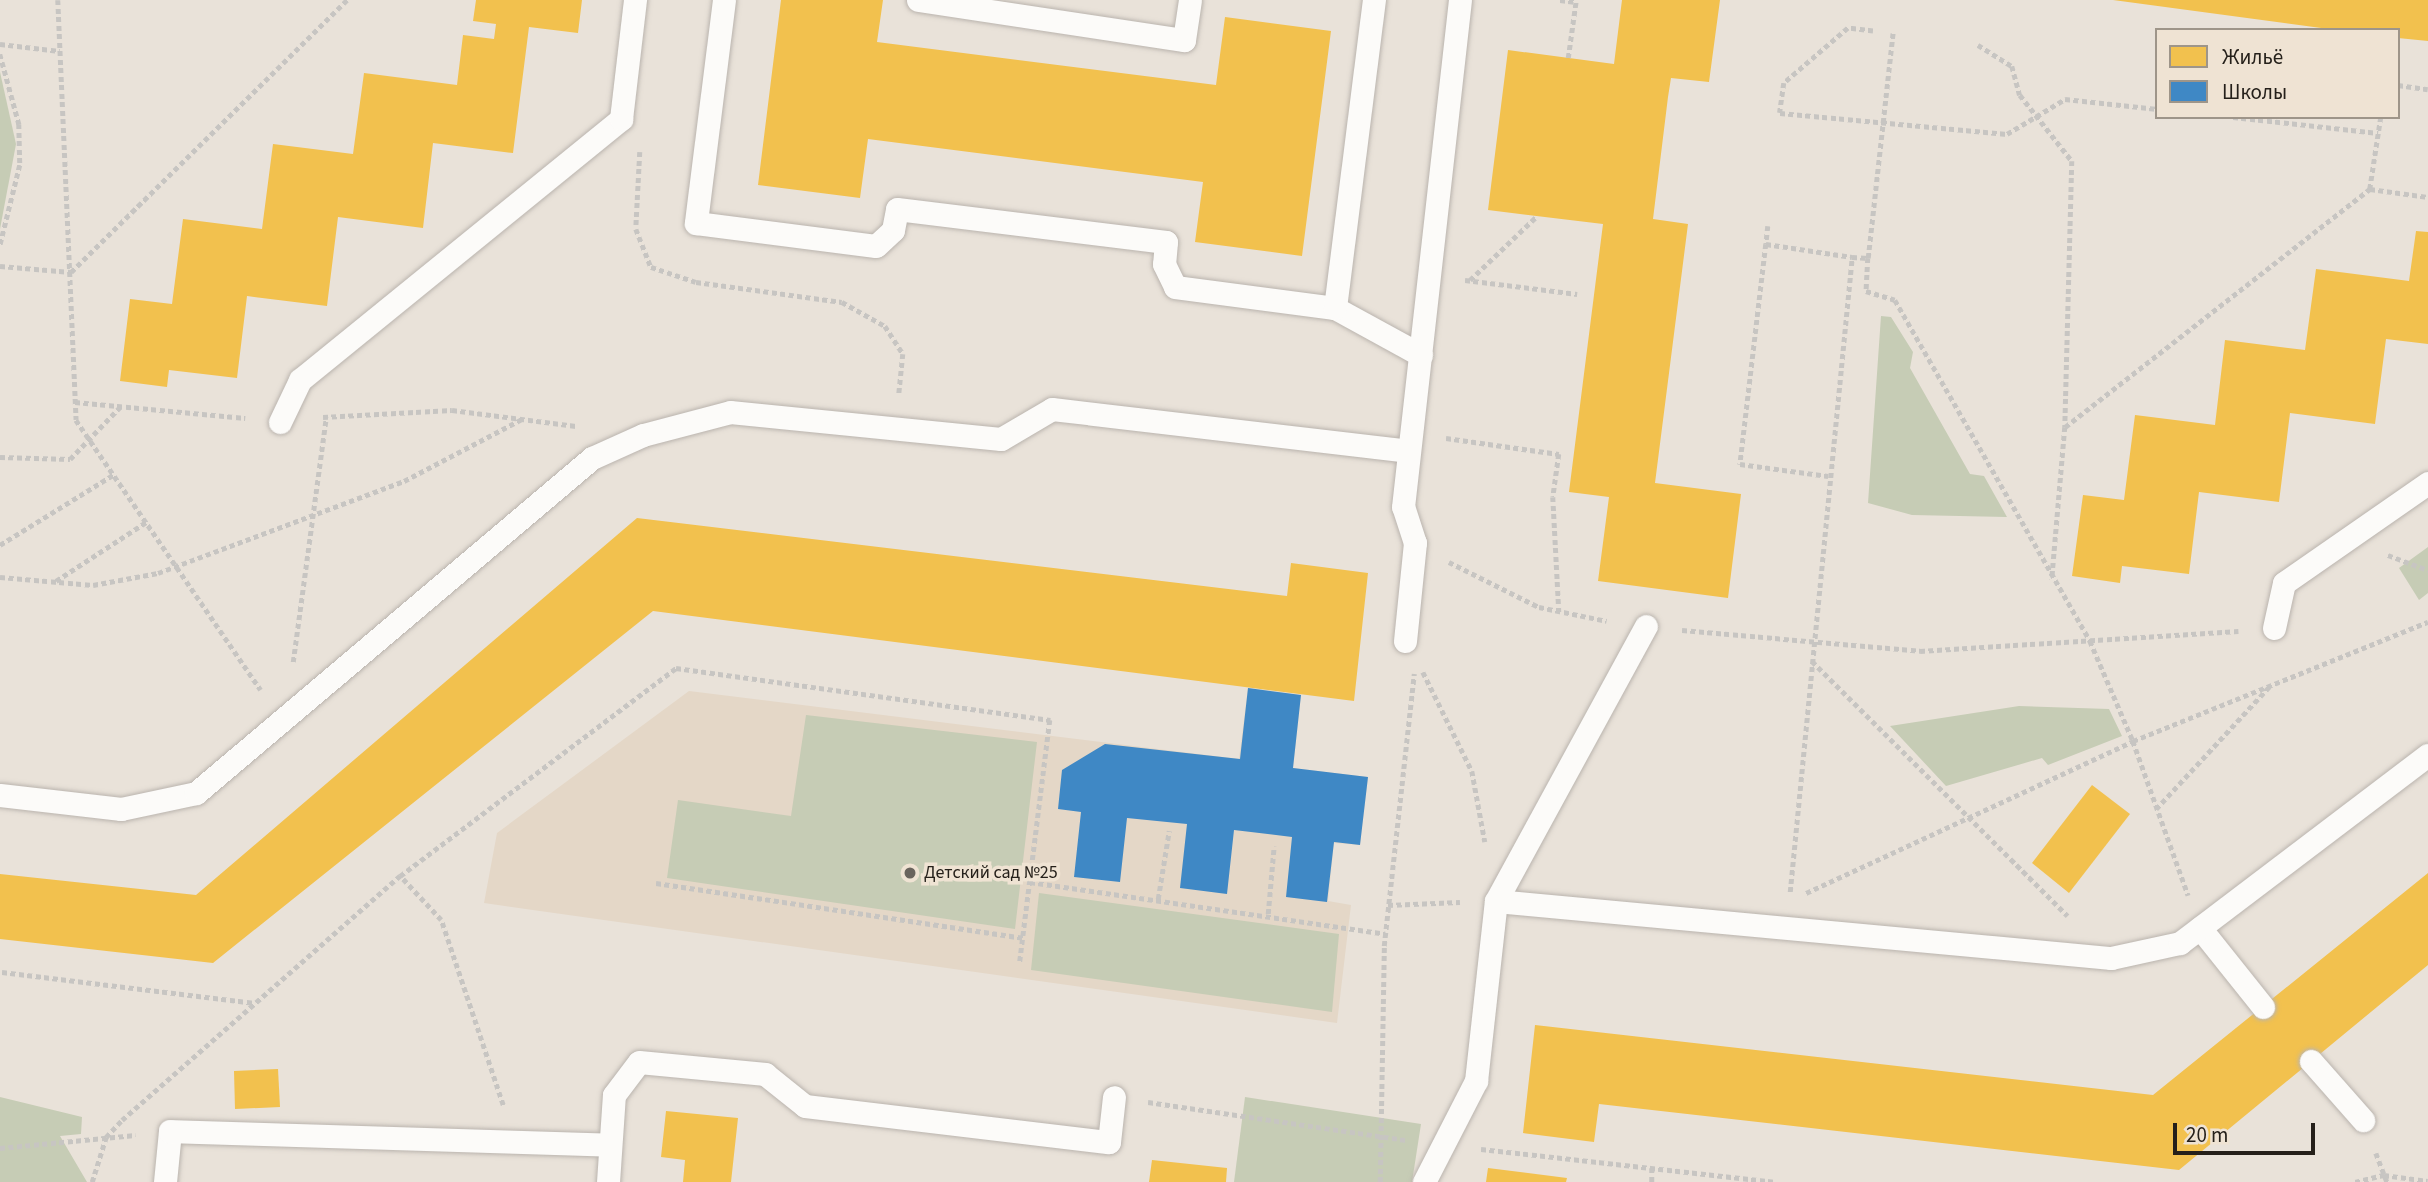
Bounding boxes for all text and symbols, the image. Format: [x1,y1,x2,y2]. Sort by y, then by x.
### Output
legend [2155,28,2400,119]
text: Жильё [2222,42,2283,72]
text: Школы [2222,77,2287,107]
place label: Детский сад №25 [924,862,1058,884]
marker: Детский сад №25 [902,865,918,881]
scale bar [2176,1108,2318,1152]
text: 20 m [2186,1120,2228,1150]

